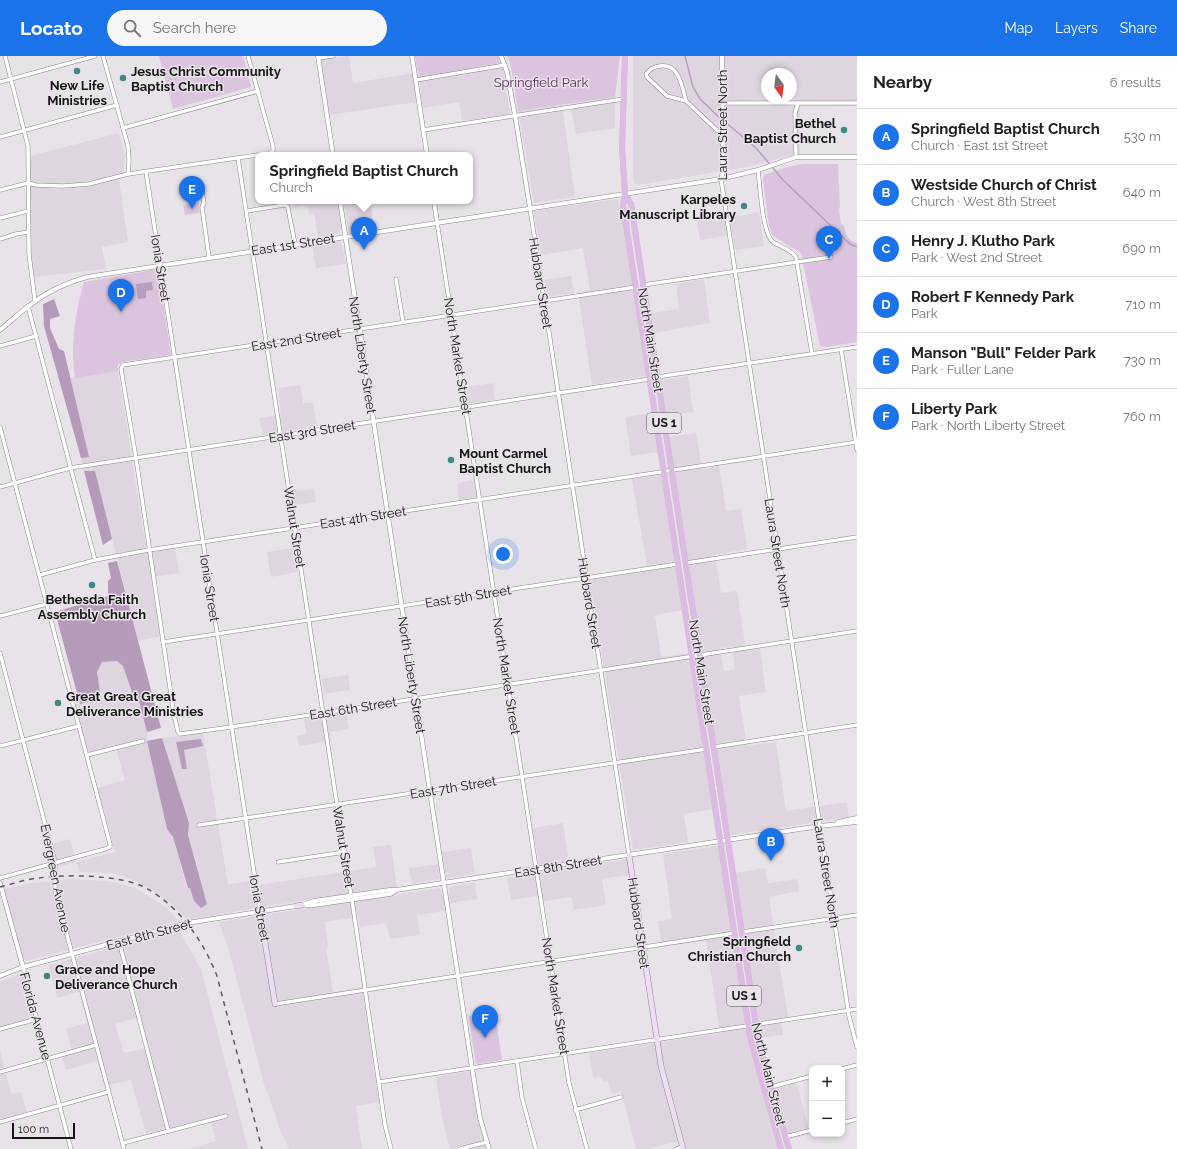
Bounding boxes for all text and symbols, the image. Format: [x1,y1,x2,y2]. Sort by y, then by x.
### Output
search box [107,10,387,46]
text: Locato [20,17,83,39]
icon: search [121,17,143,39]
text: Search here [153,19,236,37]
text: Map [1005,20,1033,36]
text: Layers [1055,20,1098,36]
text: Share [1120,20,1157,36]
place label: Jesus Christ Community Baptist Church [131,64,281,94]
marker: New Life Ministries [72,66,82,76]
north arrow [761,68,797,104]
street label: Laura Street North [715,70,730,180]
text: Nearby [873,72,932,92]
marker: Jesus Christ Community Baptist Church [118,73,128,83]
park label: Springfield Park [494,75,588,90]
text: 6 results [1110,75,1161,90]
place label: New Life Ministries [47,78,107,108]
place label: Bethel Baptist Church [744,116,837,146]
text: Springfield Baptist Church [911,120,1100,138]
marker: Bethel Baptist Church [839,125,849,135]
text: A [882,129,890,144]
text: 530 m [1124,129,1161,144]
text: Church · East 1st Street [911,138,1048,153]
popup [255,152,473,204]
text: Springfield Baptist Church [270,162,458,180]
pin: E [179,176,205,209]
text: Westside Church of Christ [911,176,1097,194]
text: Church [270,180,313,195]
text: B [882,185,890,200]
text: 640 m [1123,185,1161,200]
place label: Karpeles Manuscript Library [619,192,737,222]
text: Church · West 8th Street [911,194,1056,209]
marker: Karpeles Manuscript Library [739,201,749,211]
pin: A [351,217,377,250]
pin: C [816,226,842,259]
street label: East 1st Street [250,230,337,259]
text: Henry J. Klutho Park [911,232,1055,250]
street label: Ionia Street [148,233,173,303]
street label: Hubbard Street [526,236,555,330]
text: C [882,241,890,256]
text: 690 m [1122,241,1161,256]
text: Park · West 2nd Street [911,250,1042,265]
pin: D [108,279,134,312]
street label: North Main Street [635,287,666,394]
text: Robert F Kennedy Park [911,288,1074,306]
street label: North Liberty Street [346,295,379,415]
street label: North Market Street [441,296,474,416]
text: D [881,297,891,312]
text: 710 m [1125,297,1161,312]
text: Park [911,306,938,321]
street label: East 2nd Street [250,325,343,354]
text: Manson "Bull" Felder Park [911,344,1096,362]
text: E [882,353,890,368]
text: 730 m [1124,353,1161,368]
text: Park · Fuller Lane [911,362,1014,377]
text: Liberty Park [911,400,997,418]
text: F [882,409,890,424]
text: 760 m [1123,409,1161,424]
road number: US 1 [647,413,681,433]
street label: East 3rd Street [268,417,357,446]
text: Park · North Liberty Street [911,418,1065,433]
place label: Mount Carmel Baptist Church [459,446,551,476]
marker: Mount Carmel Baptist Church [446,455,456,465]
street label: Walnut Street [281,485,308,570]
street label: Laura Street North [761,497,794,609]
street label: East 4th Street [319,503,408,532]
your location [493,544,513,564]
street label: Ionia Street [197,553,222,623]
street label: Hubbard Street [575,556,604,650]
marker: Bethesda Faith Assembly Church [87,580,97,590]
street label: East 5th Street [424,582,513,611]
place label: Bethesda Faith Assembly Church [38,592,146,622]
street label: North Liberty Street [395,615,428,735]
street label: North Market Street [490,616,523,736]
street label: North Main Street [686,619,717,726]
place label: Great Great Great Deliverance Ministries [66,689,204,719]
street label: East 6th Street [308,694,398,723]
marker: Great Great Great Deliverance Ministries [53,698,63,708]
street label: East 7th Street [409,773,498,802]
street label: Walnut Street [330,805,357,890]
street label: Laura Street North [810,817,843,929]
street label: Evergreen Avenue [38,823,73,934]
pin: B [758,828,784,861]
street label: East 8th Street [513,852,603,881]
street label: Ionia Street [246,873,273,943]
street label: Hubbard Street [625,876,652,970]
street label: East 8th Street [105,916,194,953]
place label: Springfield Christian Church [688,934,791,964]
street label: North Market Street [539,936,572,1056]
marker: Springfield Christian Church [794,943,804,953]
place label: Grace and Hope Deliverance Church [55,962,178,992]
street label: Florida Avenue [17,971,55,1062]
marker: Grace and Hope Deliverance Church [42,971,52,981]
road number: US 1 [727,986,761,1006]
pin: F [472,1005,498,1038]
street label: North Main Street [748,1021,789,1128]
map controls [809,1065,845,1137]
button: + [809,1065,845,1101]
button: − [809,1101,845,1137]
scale bar [12,1121,75,1140]
text: 100 m [18,1123,49,1136]

